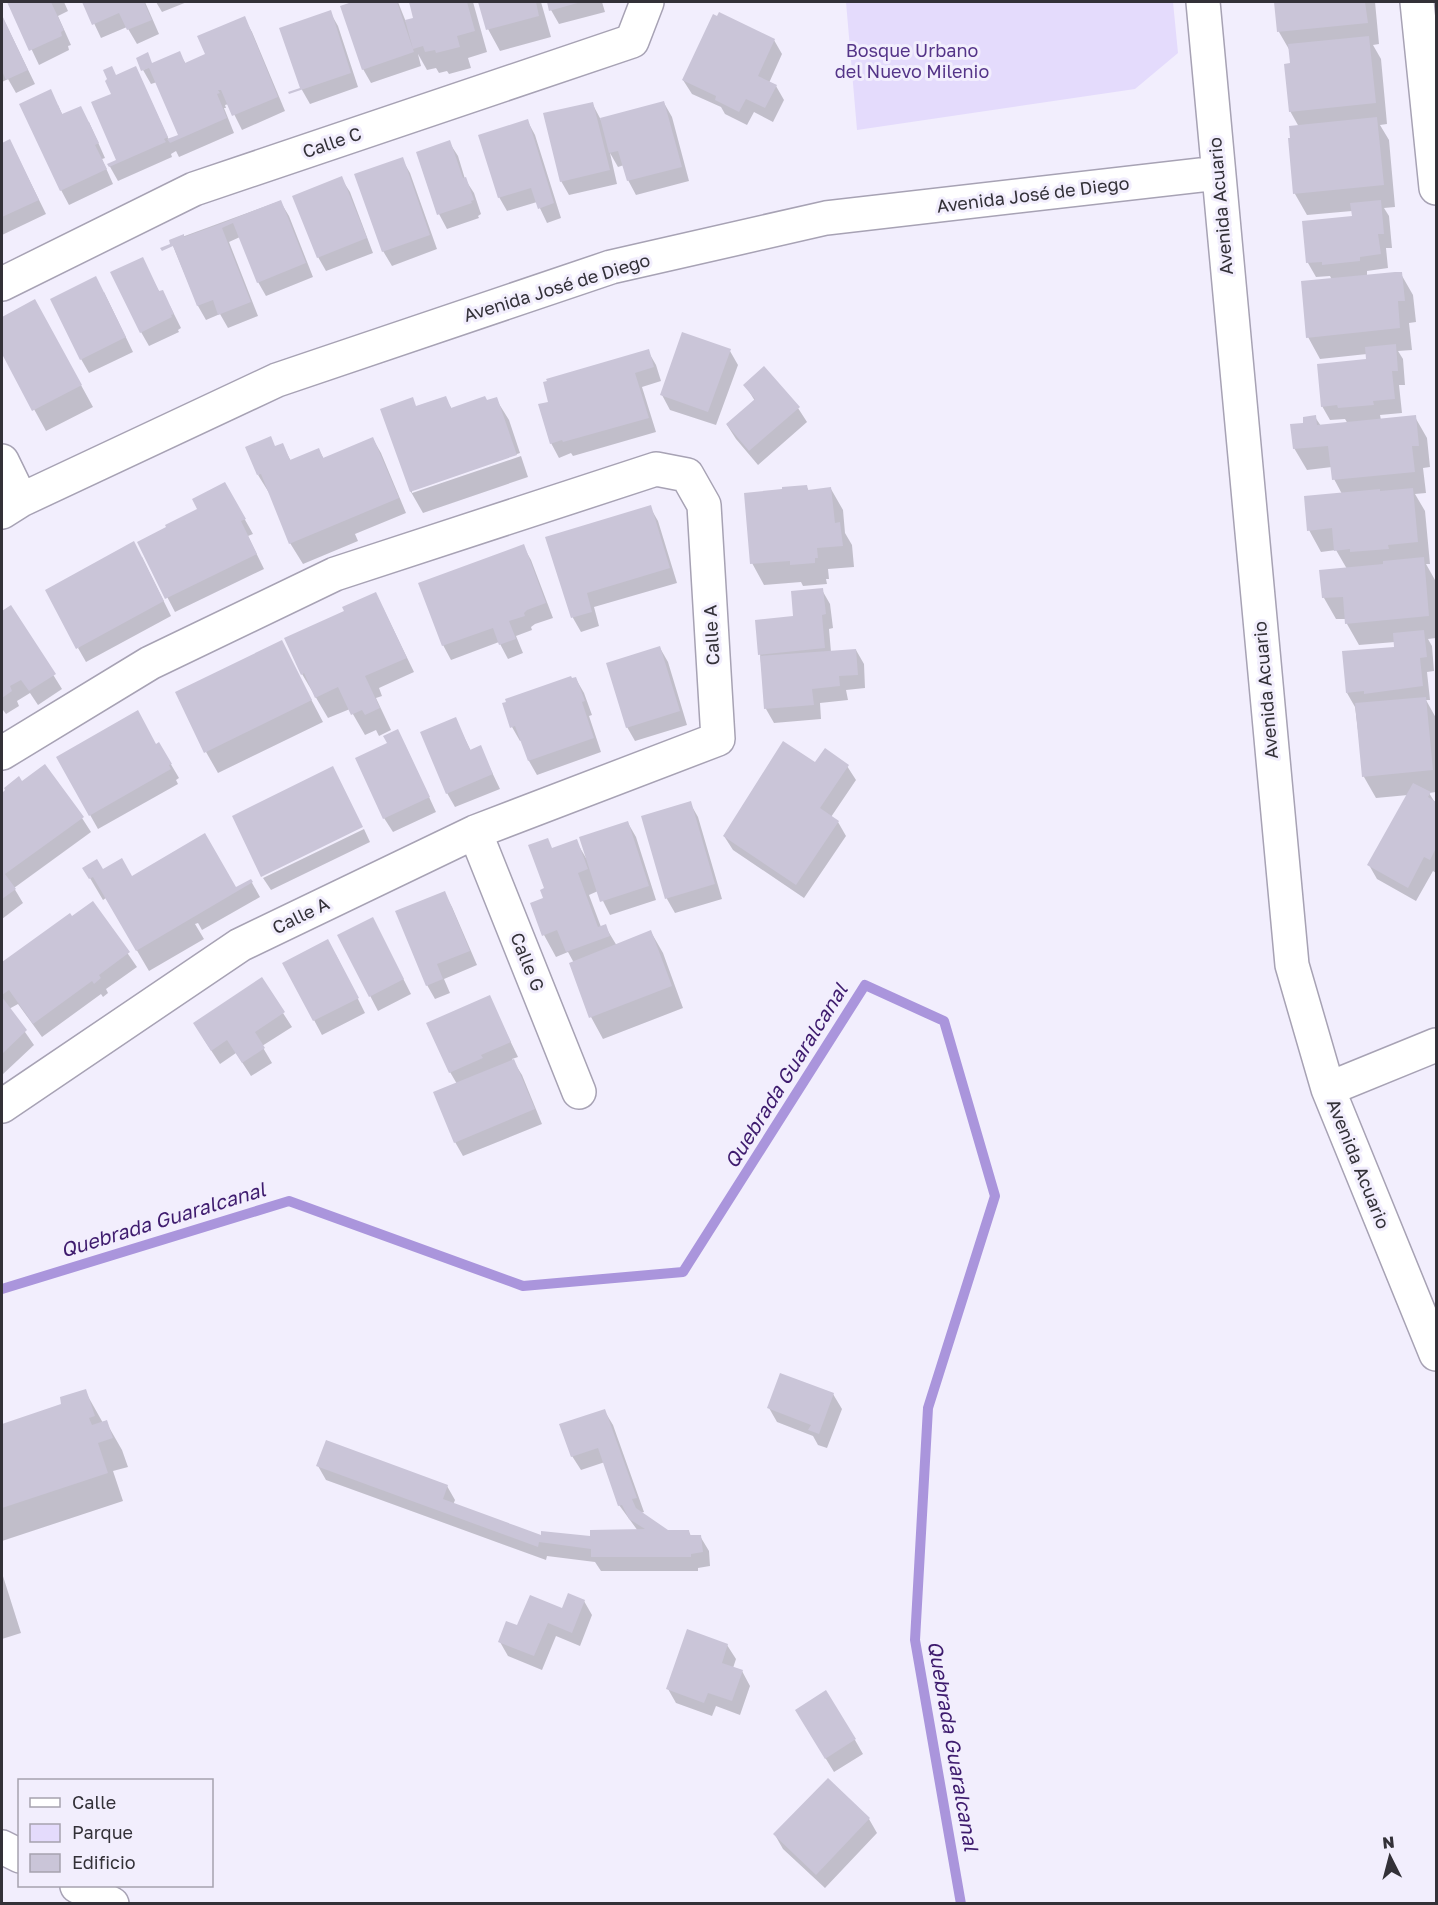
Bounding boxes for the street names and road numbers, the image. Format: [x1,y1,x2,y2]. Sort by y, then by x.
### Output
street label: Calle C [299,122,364,162]
street label: Avenida Acuario [1203,136,1237,276]
street label: Avenida José de Diego [935,171,1130,217]
street label: Avenida José de Diego [461,248,653,326]
street label: Calle A [698,604,724,666]
street label: Avenida Acuario [1248,620,1282,760]
street label: Calle A [268,892,333,938]
street label: Calle G [506,929,550,994]
street label: Avenida Acuario [1323,1095,1395,1232]

